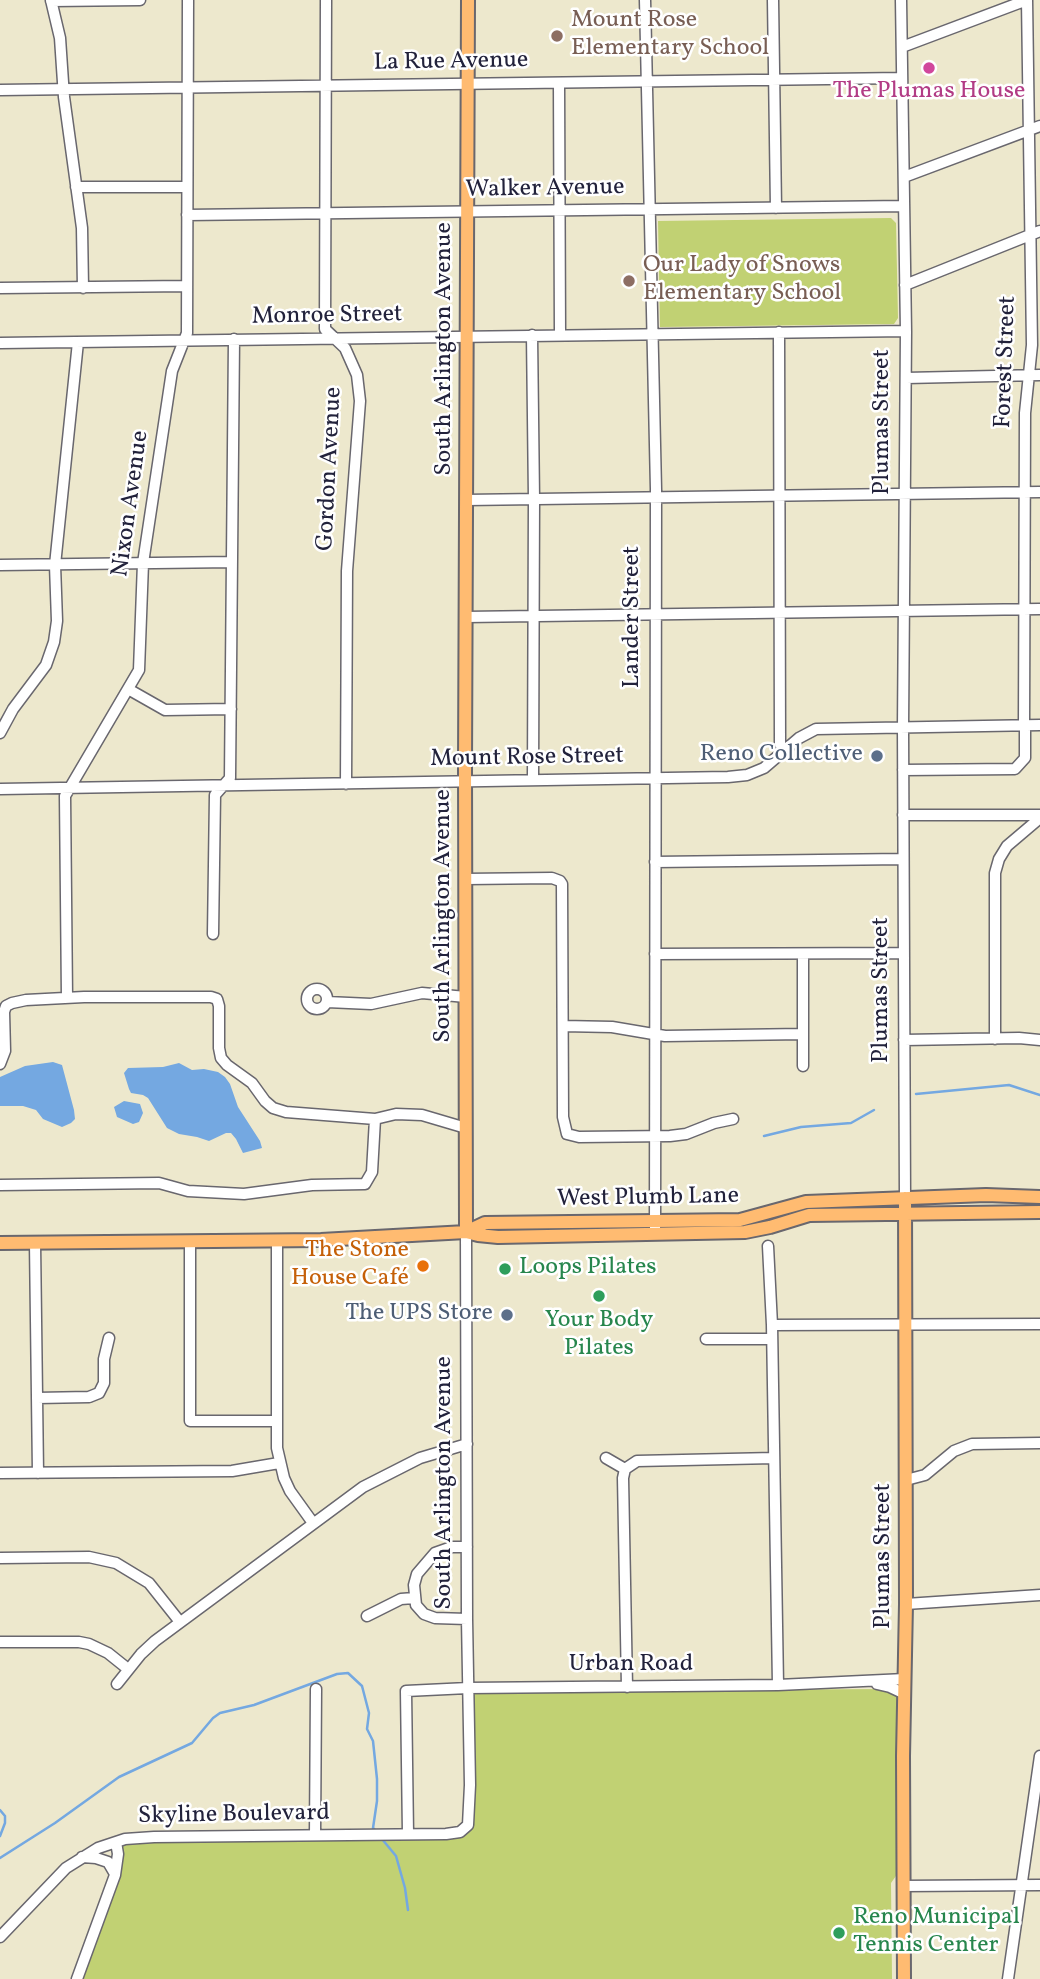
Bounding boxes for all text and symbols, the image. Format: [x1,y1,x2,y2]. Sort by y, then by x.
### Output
place label: Mount Rose Elementary School [571,8,769,64]
marker: Mount Rose Elementary School [549,28,565,44]
street label: La Rue Avenue [373,47,529,79]
marker: The Plumas House [921,60,937,76]
place label: The Plumas House [833,79,1025,107]
street label: Walker Avenue [465,174,625,206]
street label: South Arlington Avenue [432,222,460,476]
place label: Our Lady of Snows Elementary School [643,253,841,309]
marker: Our Lady of Snows Elementary School [621,273,637,289]
street label: Forest Street [990,295,1024,429]
street label: Monroe Street [251,301,403,333]
street label: Plumas Street [870,349,898,495]
street label: Gordon Avenue [312,386,350,552]
street label: Nixon Avenue [107,429,157,579]
street label: Lander Street [620,546,648,688]
place label: Reno Collective [700,742,863,770]
street label: Mount Rose Street [430,743,624,775]
marker: Reno Collective [869,748,885,764]
street label: South Arlington Avenue [431,789,459,1043]
street label: Plumas Street [869,917,897,1063]
street label: West Plumb Lane [557,1183,739,1215]
place label: The Stone House Café [291,1238,409,1294]
place label: Loops Pilates [519,1255,657,1283]
marker: The Stone House Café [415,1258,431,1274]
marker: Loops Pilates [497,1261,513,1277]
marker: Your Body Pilates [591,1288,607,1304]
place label: The UPS Store [345,1301,493,1329]
marker: The UPS Store [499,1307,515,1323]
place label: Your Body Pilates [545,1308,653,1364]
street label: South Arlington Avenue [432,1356,460,1610]
street label: Plumas Street [871,1483,899,1629]
street label: Urban Road [569,1652,693,1680]
street label: Skyline Boulevard [138,1800,330,1832]
place label: Reno Municipal Tennis Center [853,1905,1020,1961]
marker: Reno Municipal Tennis Center [831,1925,847,1941]

